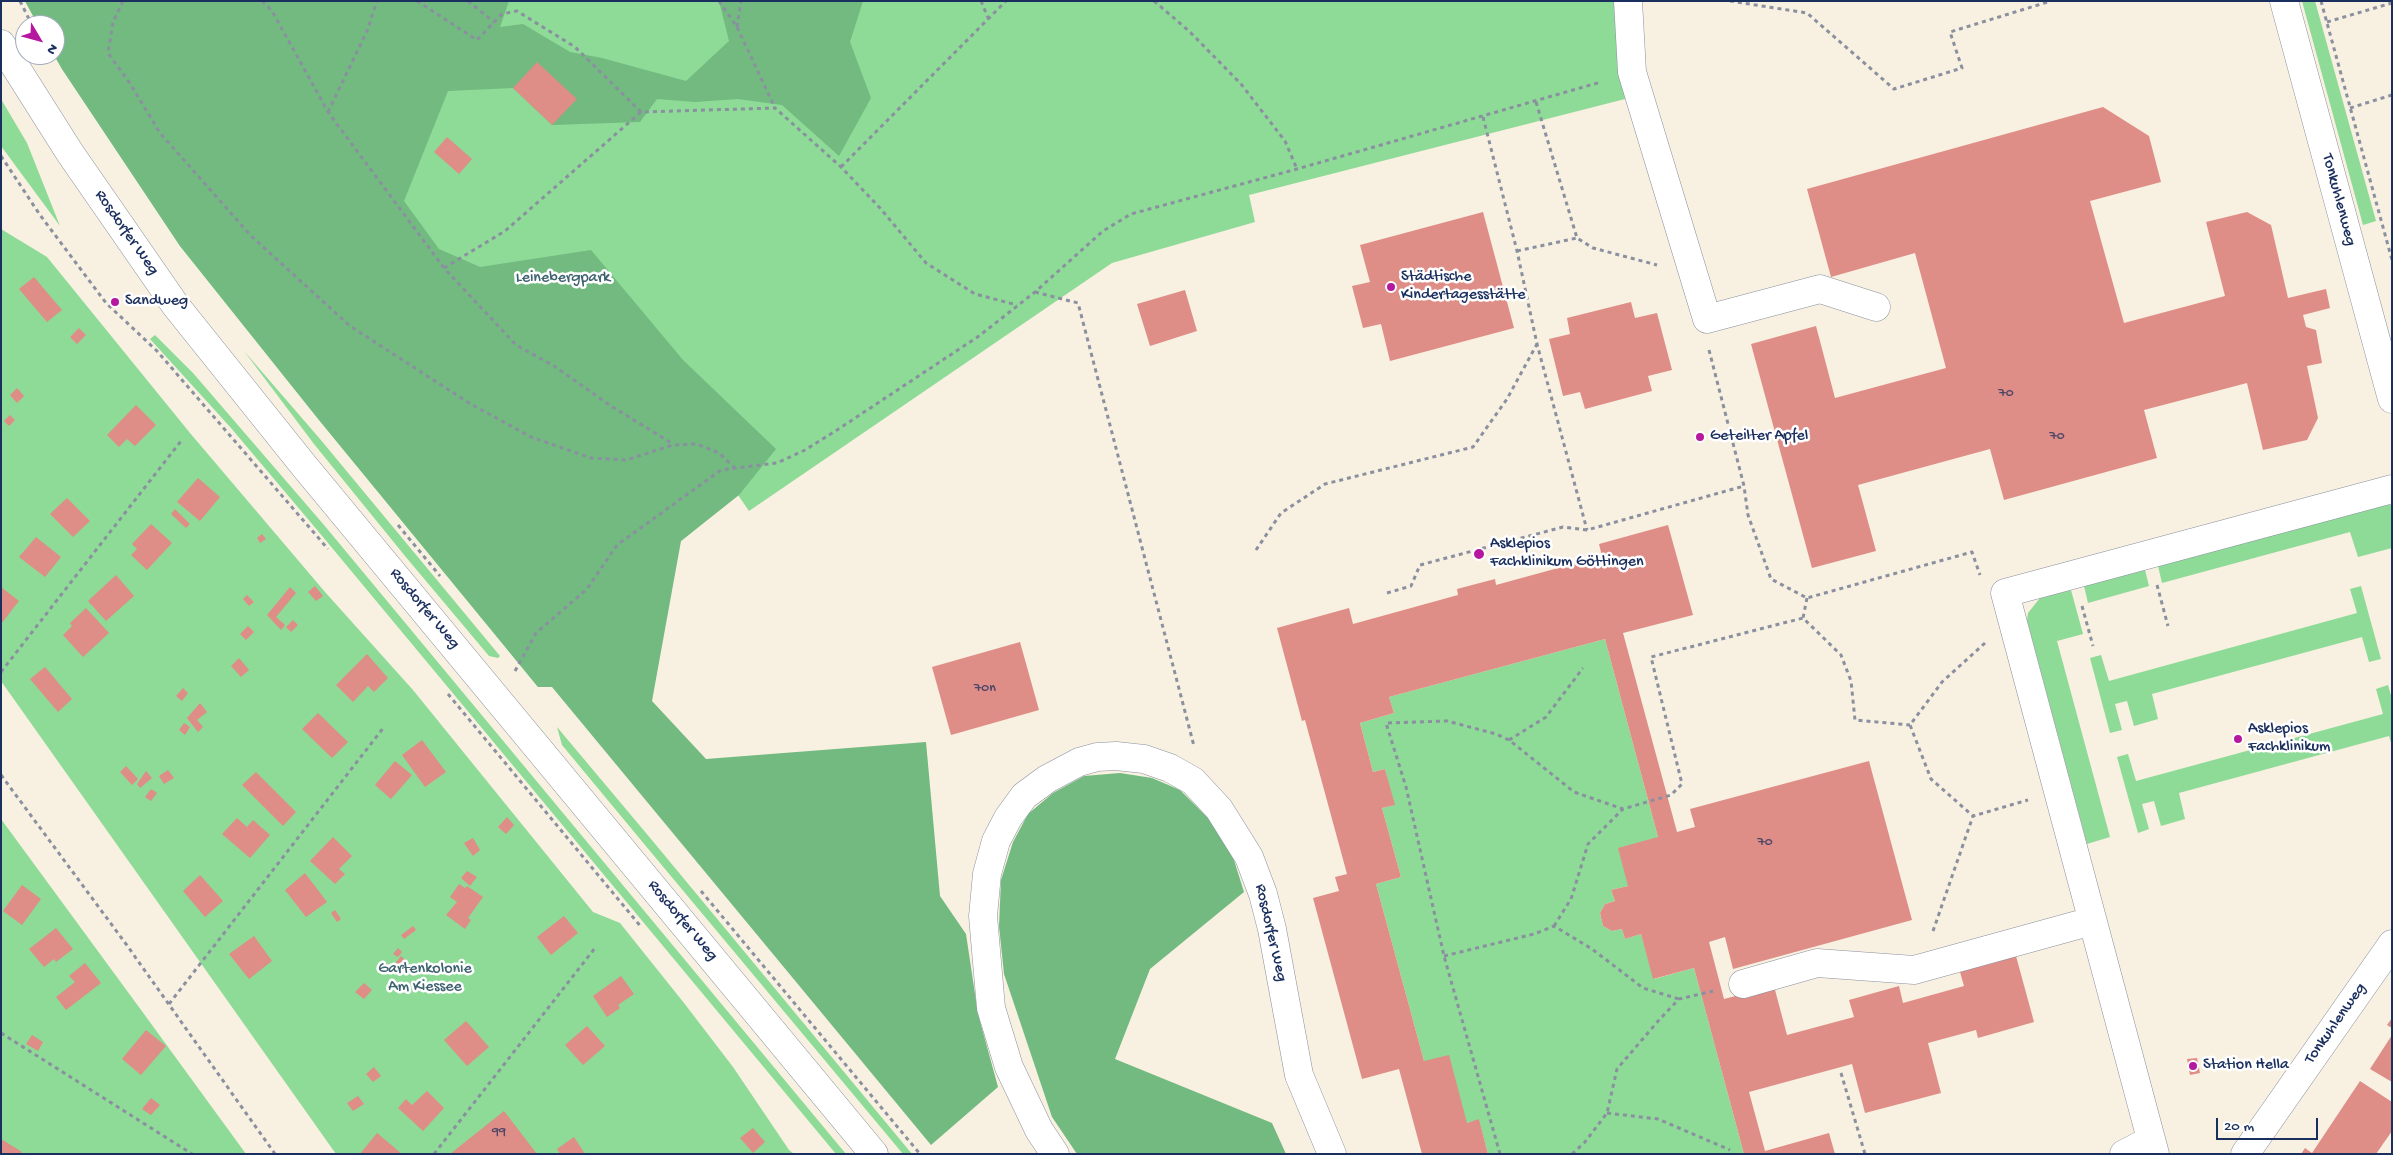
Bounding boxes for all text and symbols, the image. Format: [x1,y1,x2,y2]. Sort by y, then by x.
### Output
north arrow [15,15,65,65]
text: N [42,40,61,57]
street label: Tonkuhlenweg [2317,152,2359,248]
street label: Rosdorfer Weg [90,187,162,279]
place label: Städtische Kindertagesstätte [1401,268,1525,306]
park label: Leinebergpark [516,269,610,289]
marker: Städtische Kindertagesstätte [1385,281,1397,293]
place label: Sandweg [125,292,188,312]
marker: Sandweg [109,296,121,308]
house number: 70 [1998,386,2014,402]
place label: Geteilter Apfel [1710,427,1808,447]
house number: 70 [2049,429,2065,445]
marker: Geteilter Apfel [1694,431,1706,443]
place label: Asklepios Fachklinikum Göttingen [1490,535,1644,573]
marker: Asklepios Fachklinikum Göttingen [1472,547,1486,561]
street label: Rosdorfer Weg [385,565,463,653]
house number: 70n [974,681,996,697]
place label: Asklepios Fachklinikum [2248,720,2330,758]
marker: Asklepios Fachklinikum [2232,733,2244,745]
house number: 70 [1757,835,1773,851]
street label: Rosdorfer Weg [643,877,721,965]
street label: Rosdorfer Weg [1249,882,1291,984]
park label: Gartenkolonie Am Kiessee [378,960,472,998]
street label: Tonkuhlenweg [2301,980,2371,1068]
place label: Station Hella [2203,1056,2289,1076]
marker: Station Hella [2187,1060,2199,1072]
scale bar [2218,1108,2320,1140]
text: 20 m [2224,1118,2254,1136]
house number: 99 [492,1125,506,1141]

